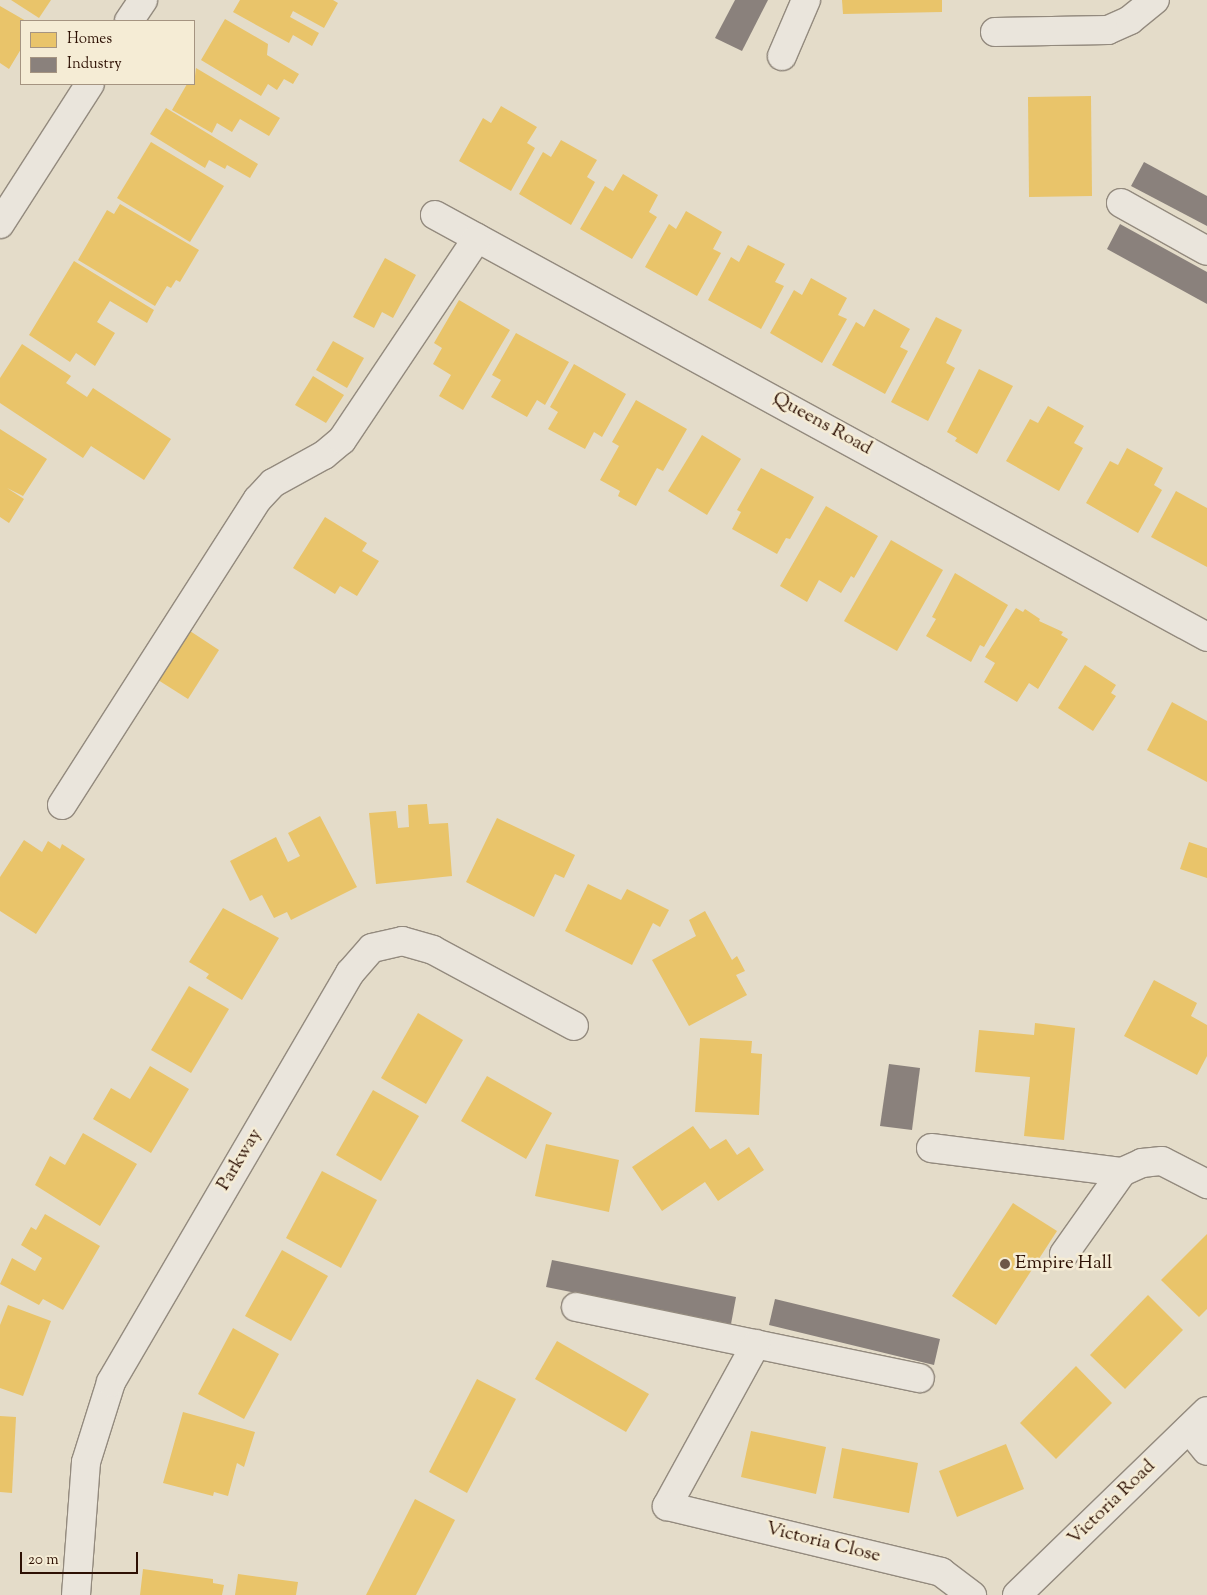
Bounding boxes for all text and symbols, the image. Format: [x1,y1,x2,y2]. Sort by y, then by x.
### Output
legend [20,20,195,85]
text: Homes [67,29,112,50]
text: Industry [67,54,122,75]
street label: Queens Road [768,387,876,461]
street label: Parkway [213,1125,267,1195]
place label: Empire Hall [1015,1253,1112,1275]
marker: Empire Hall [999,1258,1011,1270]
street label: Victoria Road [1063,1456,1161,1550]
street label: Victoria Close [763,1518,883,1568]
scale bar [22,1542,140,1574]
text: 20 m [28,1550,59,1571]

